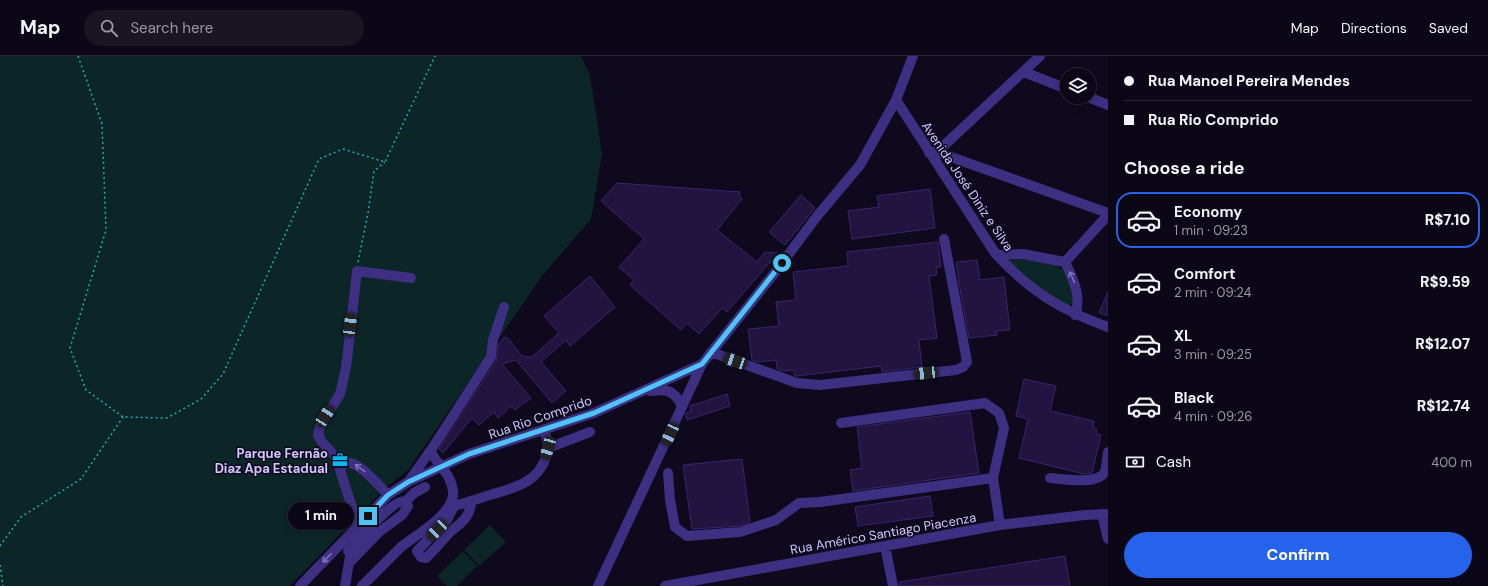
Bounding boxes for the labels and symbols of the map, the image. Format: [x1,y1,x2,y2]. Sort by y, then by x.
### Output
street label: Avenida José Diniz e Silva [918,118,1017,254]
route start [773,254,791,272]
one-way arrow [1068,272,1075,284]
car [343,312,357,338]
car [722,351,748,371]
car [913,366,939,380]
street label: Rua Rio Comprido [486,392,594,443]
car [313,403,337,429]
car [659,421,681,447]
car [539,435,557,461]
place label: Parque Fernão Diaz Apa Estadual [215,445,328,477]
office icon: Parque Fernão Diaz Apa Estadual [331,451,349,469]
one-way arrow [354,464,365,472]
callout: 1 min [288,502,354,530]
route end [359,507,377,525]
street label: Rua Américo Santiago Piacenza [789,509,977,558]
car [424,517,450,543]
one-way arrow [322,553,332,563]

